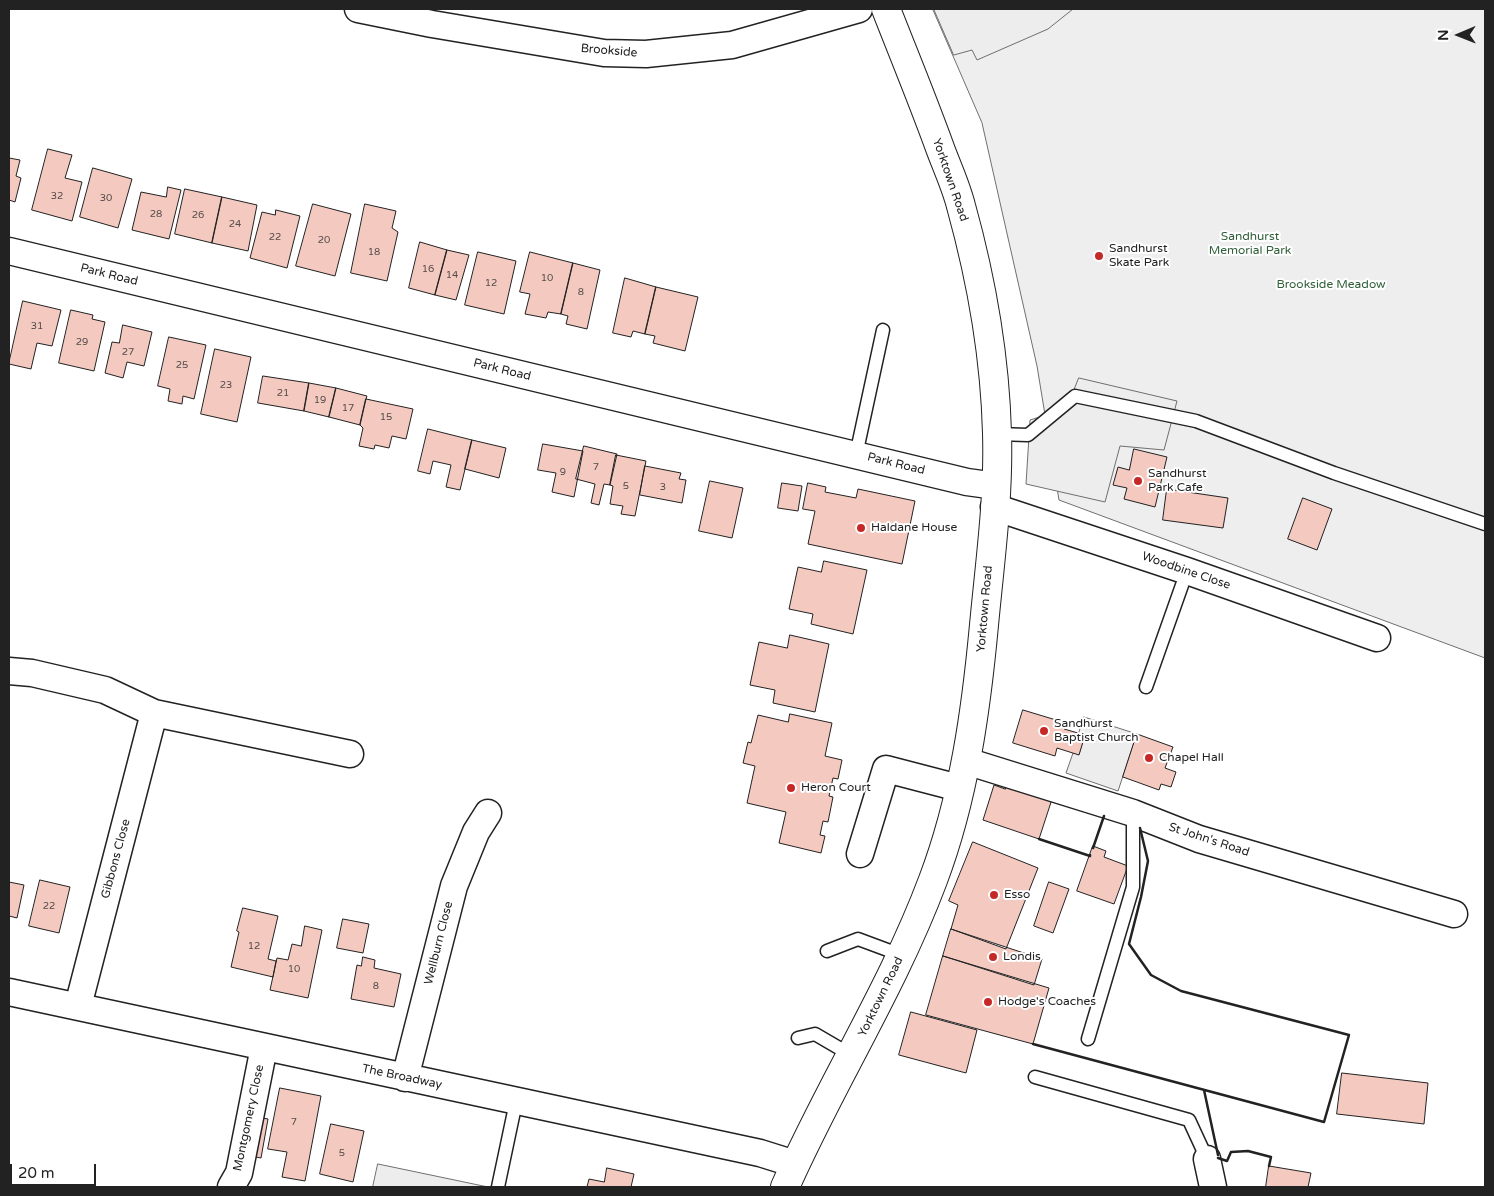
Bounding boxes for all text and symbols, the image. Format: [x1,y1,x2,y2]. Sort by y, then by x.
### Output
north arrow [1434,10,1484,60]
text: N [1435,29,1452,41]
street label: Brookside [580,41,638,61]
street label: Yorktown Road [929,137,971,223]
house number: 32 [51,190,63,202]
house number: 30 [100,192,112,204]
house number: 28 [150,208,162,220]
house number: 26 [192,209,204,221]
house number: 24 [229,218,241,230]
park label: Sandhurst Memorial Park [1209,230,1291,258]
house number: 22 [269,231,281,243]
house number: 20 [318,234,330,246]
place label: Sandhurst Skate Park [1109,242,1169,270]
house number: 18 [368,246,380,258]
marker: Sandhurst Skate Park [1093,250,1105,262]
street label: Park Road [79,261,139,289]
house number: 16 [422,263,434,275]
house number: 14 [446,269,458,281]
house number: 10 [541,272,553,284]
house number: 12 [485,277,497,289]
park label: Brookside Meadow [1276,278,1386,292]
house number: 8 [578,286,584,298]
house number: 31 [31,320,43,332]
house number: 29 [76,336,88,348]
house number: 27 [122,346,134,358]
street label: Park Road [472,356,532,384]
house number: 25 [176,359,188,371]
house number: 23 [220,379,232,391]
house number: 21 [277,387,289,399]
house number: 19 [314,394,326,406]
house number: 17 [342,402,354,414]
house number: 15 [380,411,392,423]
street label: Park Road [866,450,926,478]
house number: 7 [593,461,599,473]
house number: 9 [560,466,566,478]
place label: Sandhurst Park Cafe [1148,467,1206,495]
marker: Sandhurst Park Cafe [1132,475,1144,487]
house number: 5 [623,480,629,492]
house number: 3 [660,481,666,493]
place label: Haldane House [871,521,957,535]
marker: Haldane House [855,522,867,534]
street label: Woodbine Close [1140,549,1232,593]
street label: Yorktown Road [974,565,996,653]
place label: Sandhurst Baptist Church [1054,717,1139,745]
marker: Sandhurst Baptist Church [1038,725,1050,737]
place label: Chapel Hall [1159,751,1224,765]
marker: Chapel Hall [1143,752,1155,764]
place label: Heron Court [801,781,871,795]
marker: Heron Court [785,782,797,794]
street label: Gibbons Close [98,818,134,900]
street label: St John's Road [1167,820,1251,860]
place label: Esso [1004,888,1030,902]
marker: Esso [988,889,1000,901]
house number: 22 [43,900,55,912]
street label: Wellburn Close [422,900,456,986]
house number: 12 [248,940,260,952]
place label: Londis [1003,950,1041,964]
marker: Londis [987,951,999,963]
street label: Yorktown Road [855,955,907,1039]
house number: 10 [288,963,300,975]
house number: 8 [373,980,379,992]
place label: Hodge's Coaches [998,995,1096,1009]
marker: Hodge's Coaches [982,996,994,1008]
street label: The Broadway [361,1062,443,1092]
street label: Montgomery Close [231,1063,267,1173]
house number: 7 [291,1116,297,1128]
house number: 5 [339,1147,345,1159]
scale bar [12,1154,99,1186]
text: 20 m [18,1164,55,1182]

